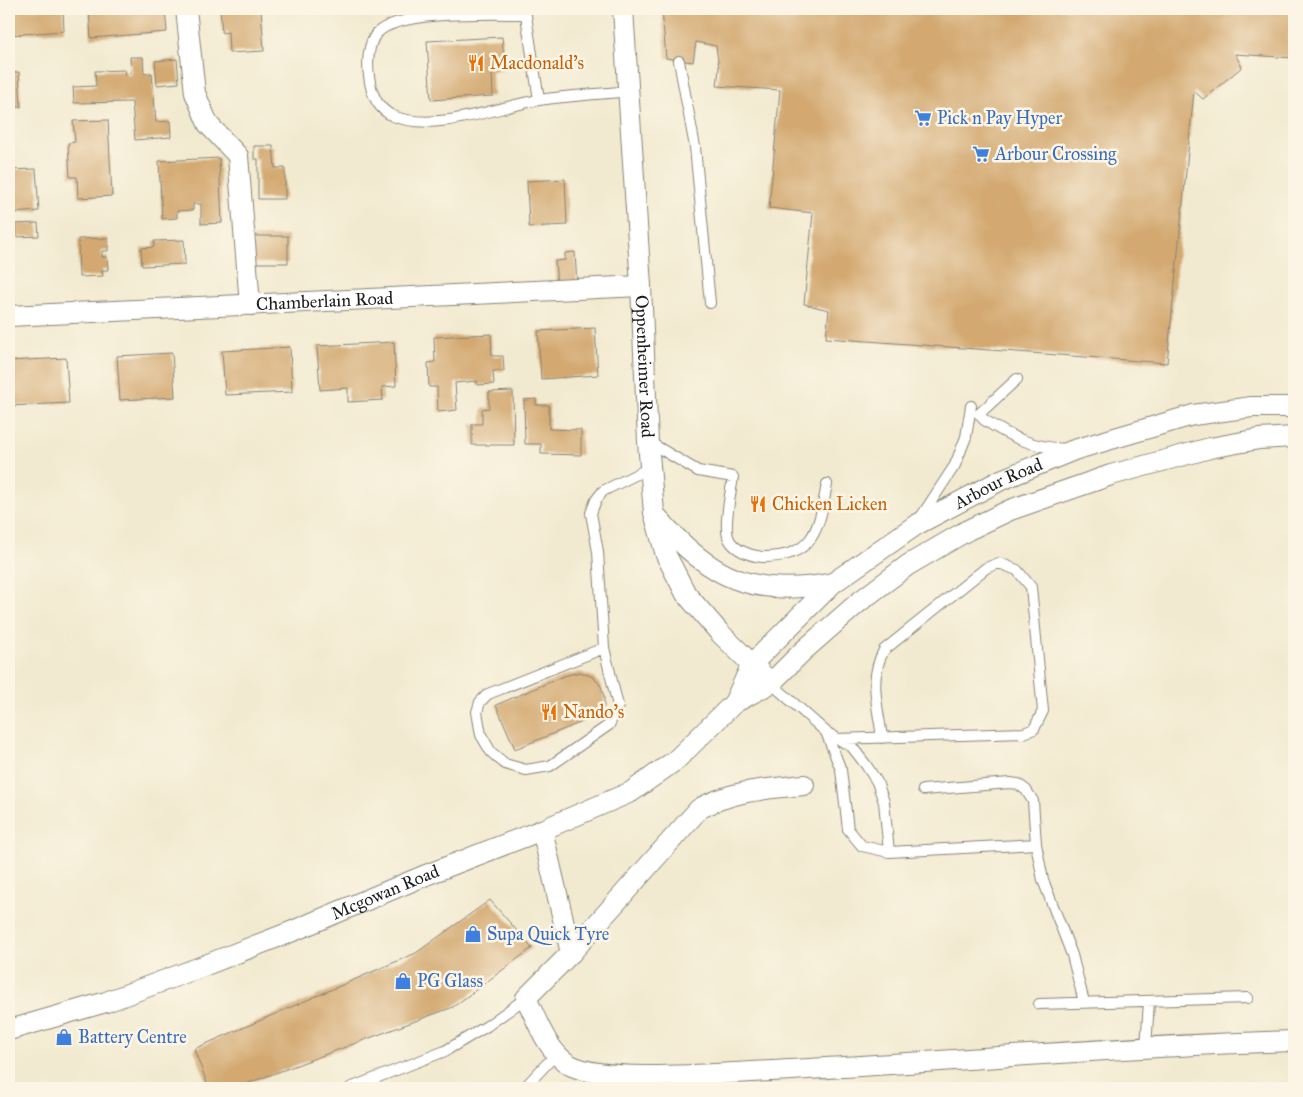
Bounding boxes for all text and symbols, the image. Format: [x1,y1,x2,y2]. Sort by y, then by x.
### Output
place label: Macdonald's [490,52,584,74]
restaurant icon: Macdonald's [466,53,486,73]
place label: Pick n Pay Hyper [937,107,1062,129]
supermarket icon: Pick n Pay Hyper [913,108,933,128]
place label: Arbour Crossing [994,143,1117,166]
supermarket icon: Arbour Crossing [971,144,991,164]
street label: Chamberlain Road [256,287,394,315]
street label: Oppenheimer Road [630,294,659,438]
street label: Arbour Road [949,453,1046,514]
place label: Chicken Licken [772,493,888,515]
restaurant icon: Chicken Licken [748,494,768,514]
place label: Nando's [563,701,624,723]
restaurant icon: Nando's [539,702,559,722]
street label: Mcgowan Road [328,860,442,925]
place label: Supa Quick Tyre [487,923,609,945]
shop icon: Supa Quick Tyre [463,924,483,944]
place label: PG Glass [417,970,483,992]
shop icon: PG Glass [393,971,413,991]
place label: Battery Centre [78,1026,187,1048]
shop icon: Battery Centre [54,1027,74,1047]

